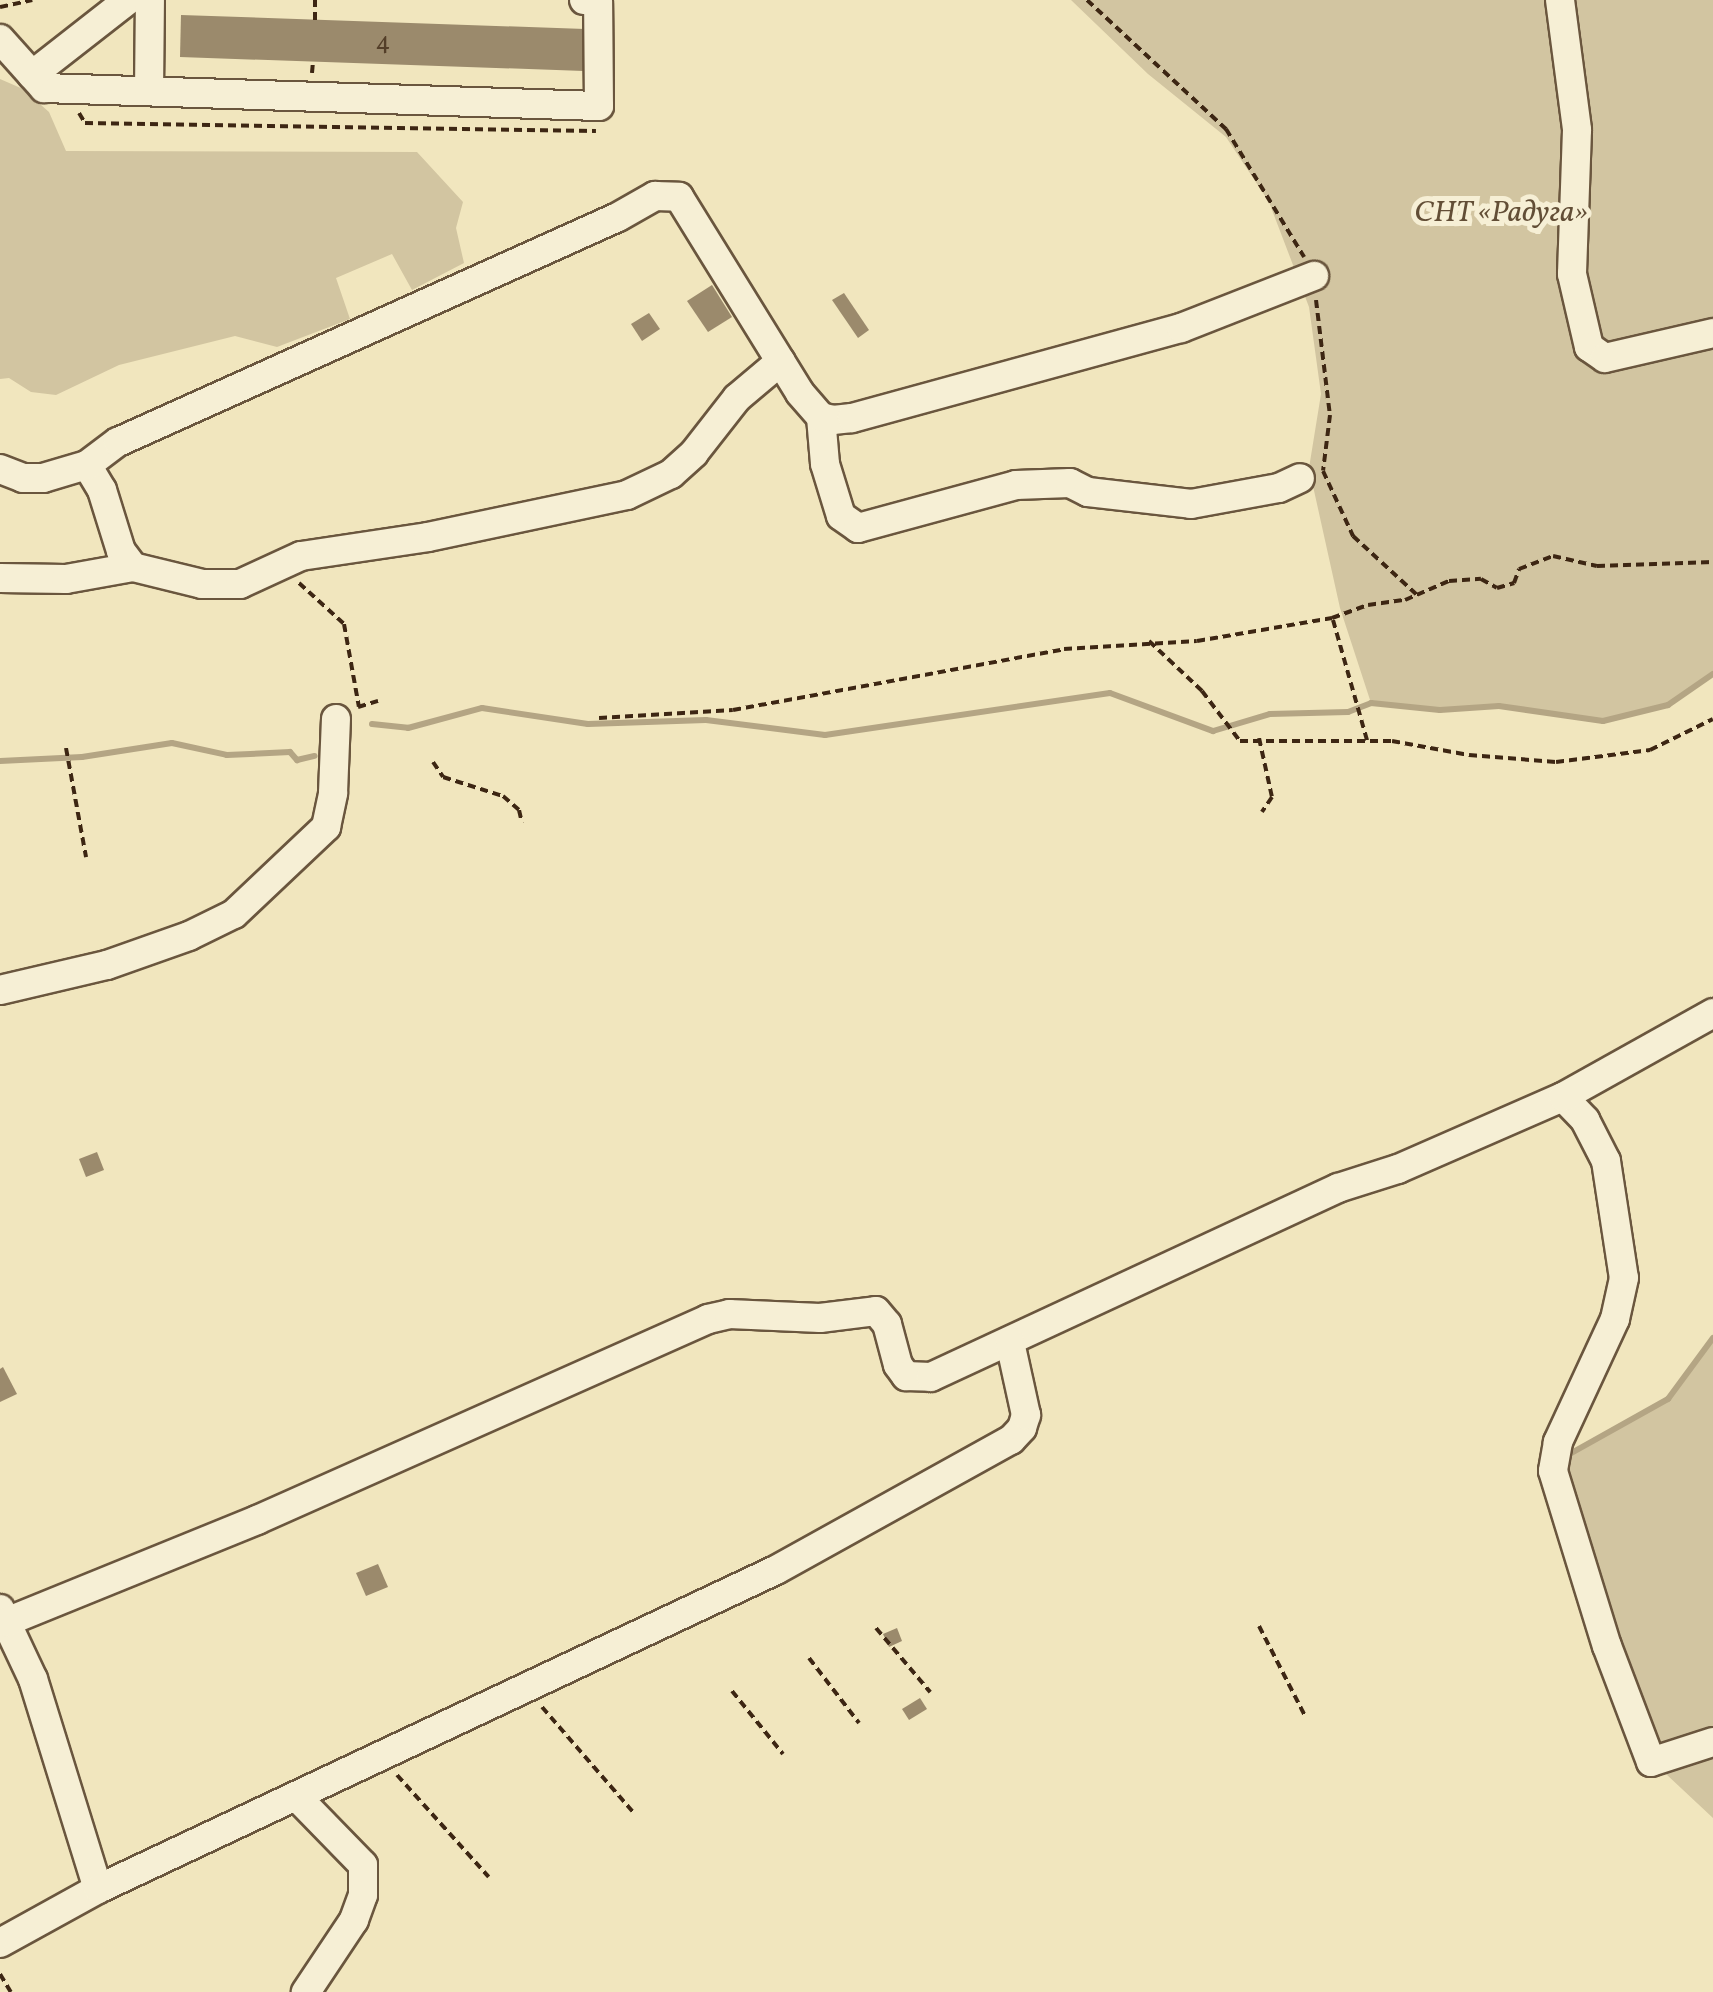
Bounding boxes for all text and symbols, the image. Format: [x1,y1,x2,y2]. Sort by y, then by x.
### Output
house number: 4 [376,28,390,58]
park label: СНТ «Радуга» [1414,195,1588,231]

